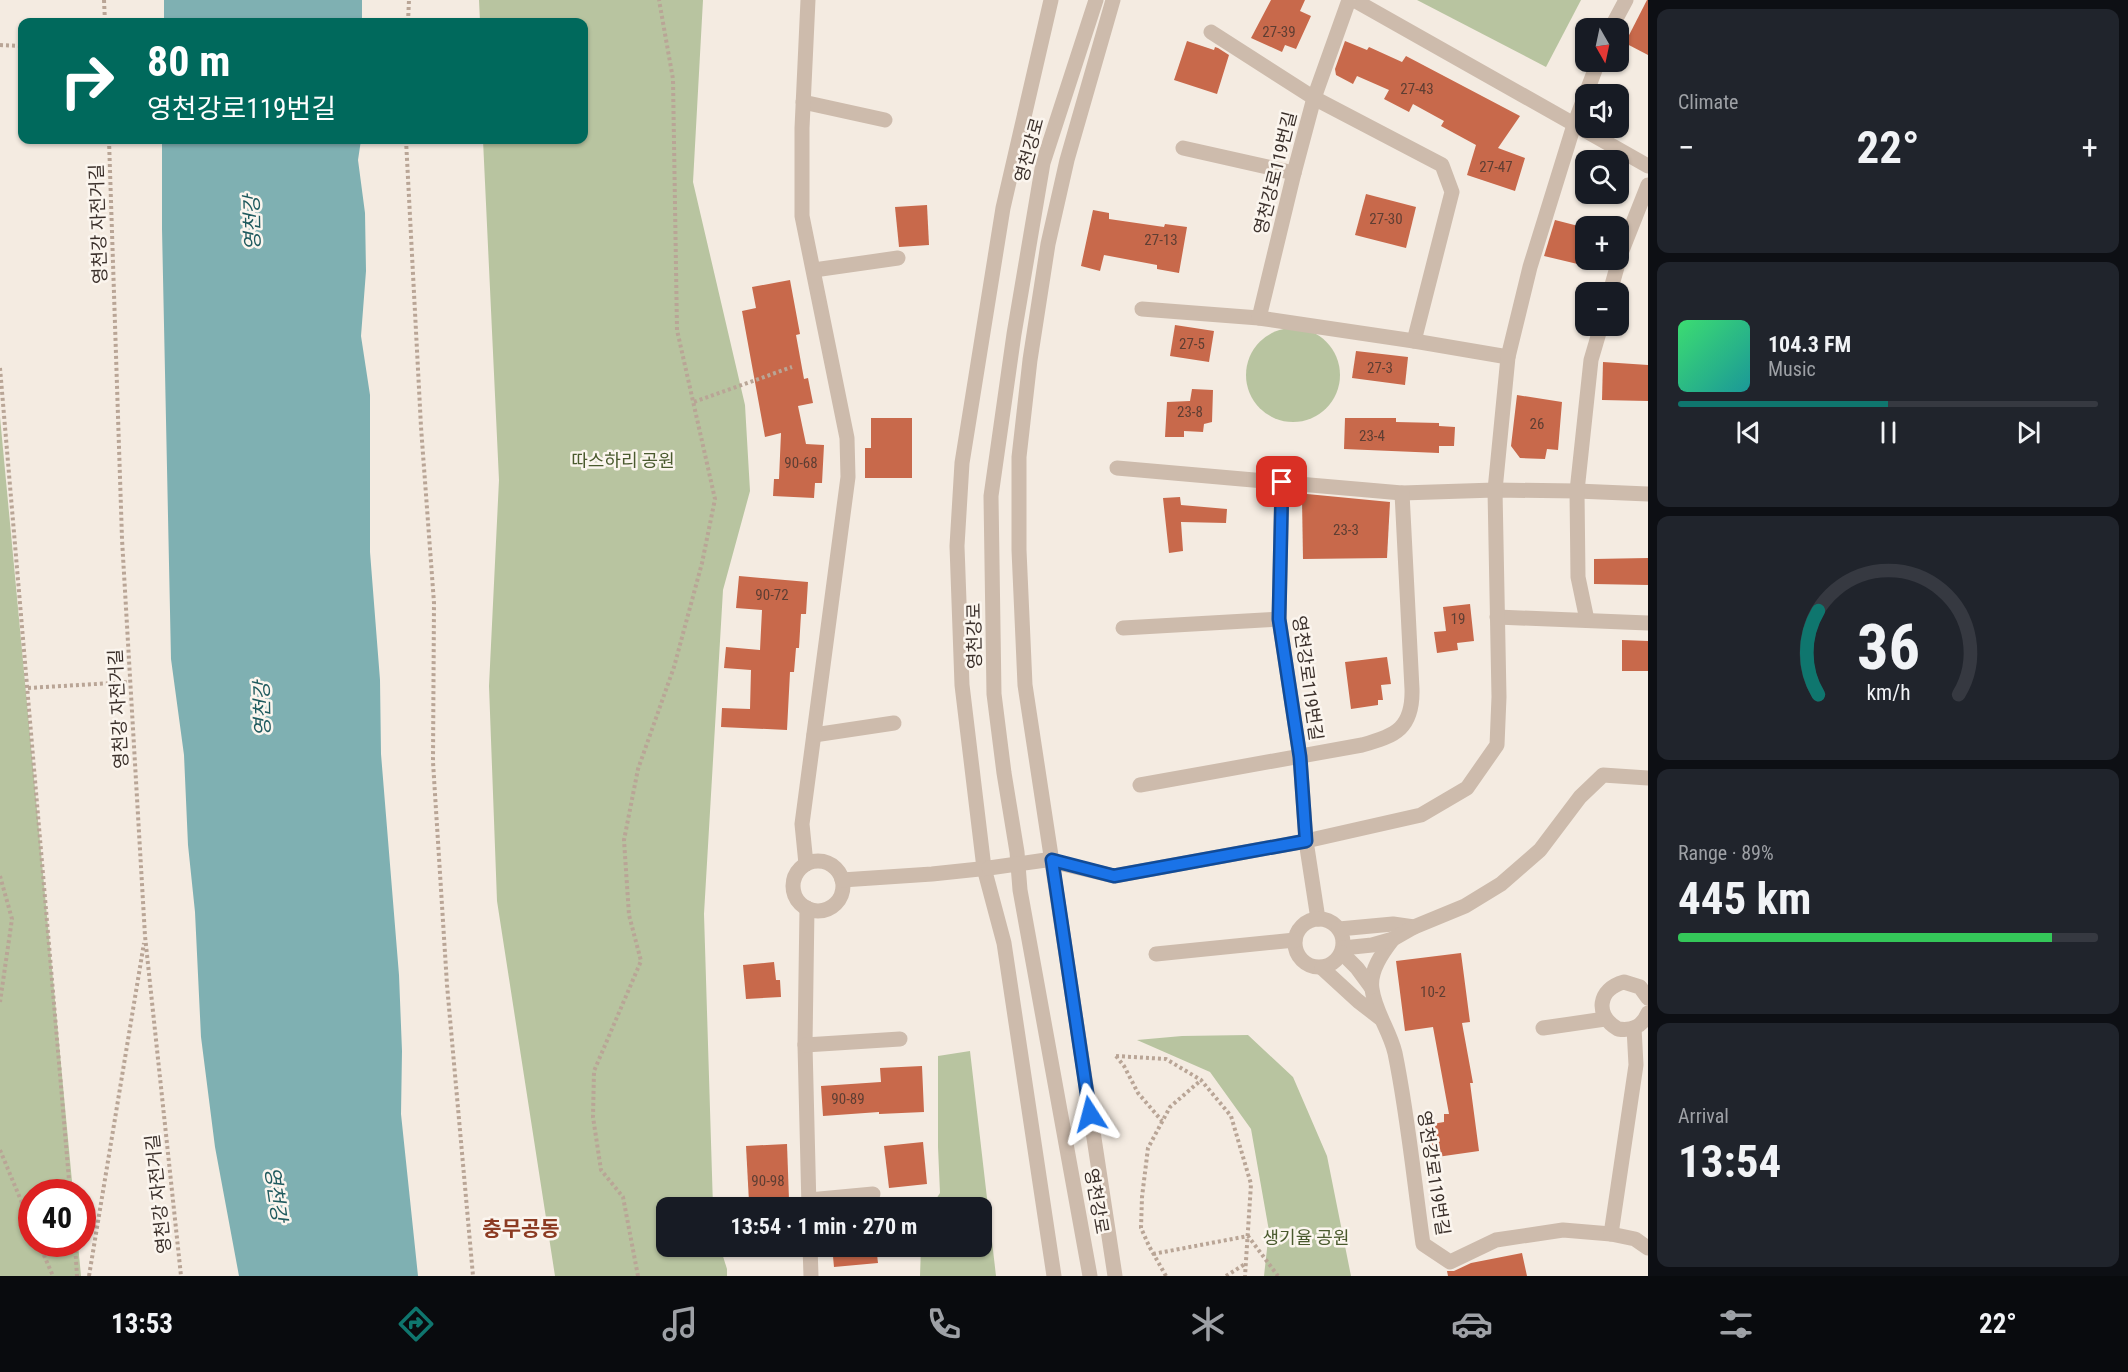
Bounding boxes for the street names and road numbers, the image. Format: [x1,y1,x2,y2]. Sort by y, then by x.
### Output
street label: 영천강로119번길 [1250,109,1300,237]
street label: 영천강로 [1010,115,1048,185]
street label: 영천강 자전거길 [85,164,111,284]
street label: 영천강로 [963,603,985,669]
street label: 영천강로119번길 [1289,614,1327,742]
street label: 영천강 자전거길 [104,649,132,769]
street label: 영천강로119번길 [1414,1109,1454,1237]
street label: 영천강 자전거길 [141,1133,175,1255]
street label: 영천강로 [1081,1167,1113,1235]

